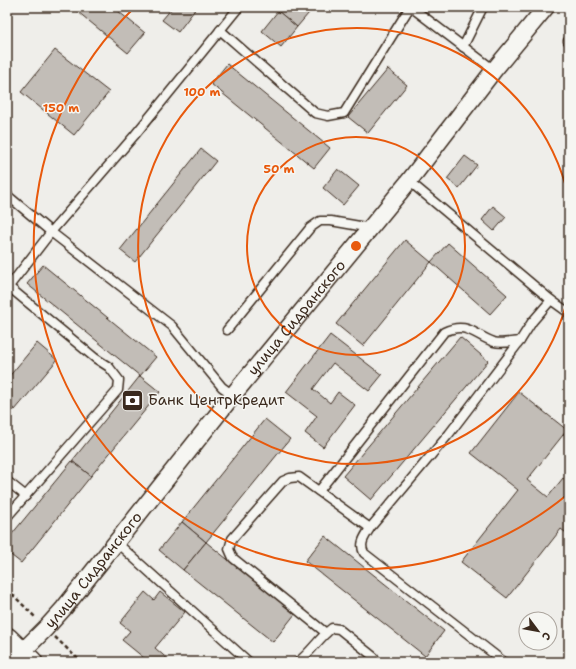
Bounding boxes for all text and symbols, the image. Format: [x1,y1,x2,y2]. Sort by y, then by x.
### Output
text: 100 m [184,84,221,100]
text: 150 m [43,100,79,116]
text: 50 m [264,161,295,177]
centre of rings [349,239,363,253]
street label: улица Сидранского [243,256,350,380]
bank icon: Банк ЦентрКредит [120,387,146,413]
place label: Банк ЦентрКредит [148,390,285,410]
street label: улица Сидранского [40,508,147,633]
north arrow [518,611,558,651]
text: С [538,629,554,643]

